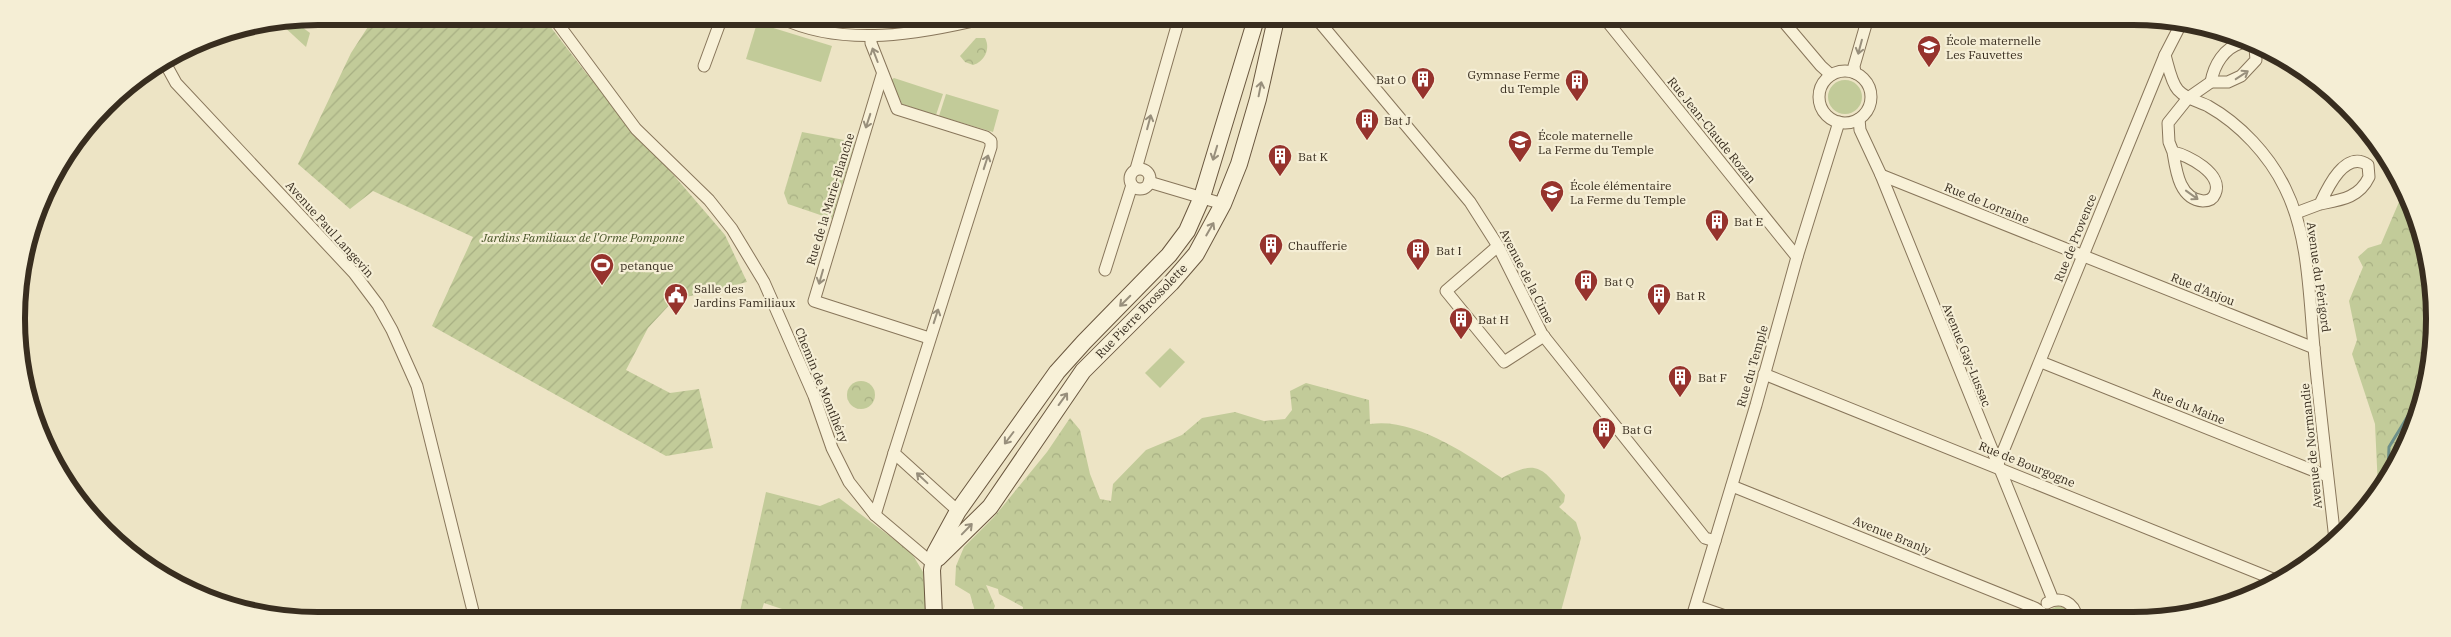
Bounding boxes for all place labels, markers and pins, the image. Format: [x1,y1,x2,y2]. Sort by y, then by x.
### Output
place label: École maternelle Les Fauvettes [1946,33,2041,62]
school or university icon: École maternelle Les Fauvettes [1916,34,1942,68]
building icon: Bat O [1410,66,1436,100]
place label: Gymnase Ferme du Temple [1468,67,1560,96]
building icon: Gymnase Ferme du Temple [1564,68,1590,102]
place label: Bat O [1376,72,1406,87]
building icon: Bat J [1354,107,1380,141]
place label: Bat J [1384,113,1411,128]
place label: École maternelle La Ferme du Temple [1538,128,1654,157]
school or university icon: École maternelle La Ferme du Temple [1507,129,1533,163]
building icon: Bat K [1267,143,1293,177]
place label: Bat K [1298,149,1328,164]
place label: École élémentaire La Ferme du Temple [1570,178,1686,207]
school or university icon: École élémentaire La Ferme du Temple [1539,179,1565,213]
building icon: Bat E [1704,208,1730,242]
place label: Bat E [1734,214,1763,229]
building icon: Chaufferie [1258,232,1284,266]
building icon: Bat I [1405,237,1431,271]
place label: Chaufferie [1288,238,1347,253]
place label: Bat I [1436,243,1462,258]
sports icon: petanque [589,252,615,286]
place label: petanque [620,258,673,273]
building icon: Bat Q [1573,268,1599,302]
place label: Bat Q [1604,274,1634,289]
place label: Salle des Jardins Familiaux [694,281,796,310]
public building icon: Salle des Jardins Familiaux [663,282,689,316]
building icon: Bat R [1646,282,1672,316]
place label: Bat R [1676,288,1706,303]
building icon: Bat H [1448,306,1474,340]
place label: Bat H [1478,312,1509,327]
building icon: Bat F [1667,364,1693,398]
place label: Bat F [1698,370,1727,385]
building icon: Bat G [1591,416,1617,450]
place label: Bat G [1622,422,1652,437]

